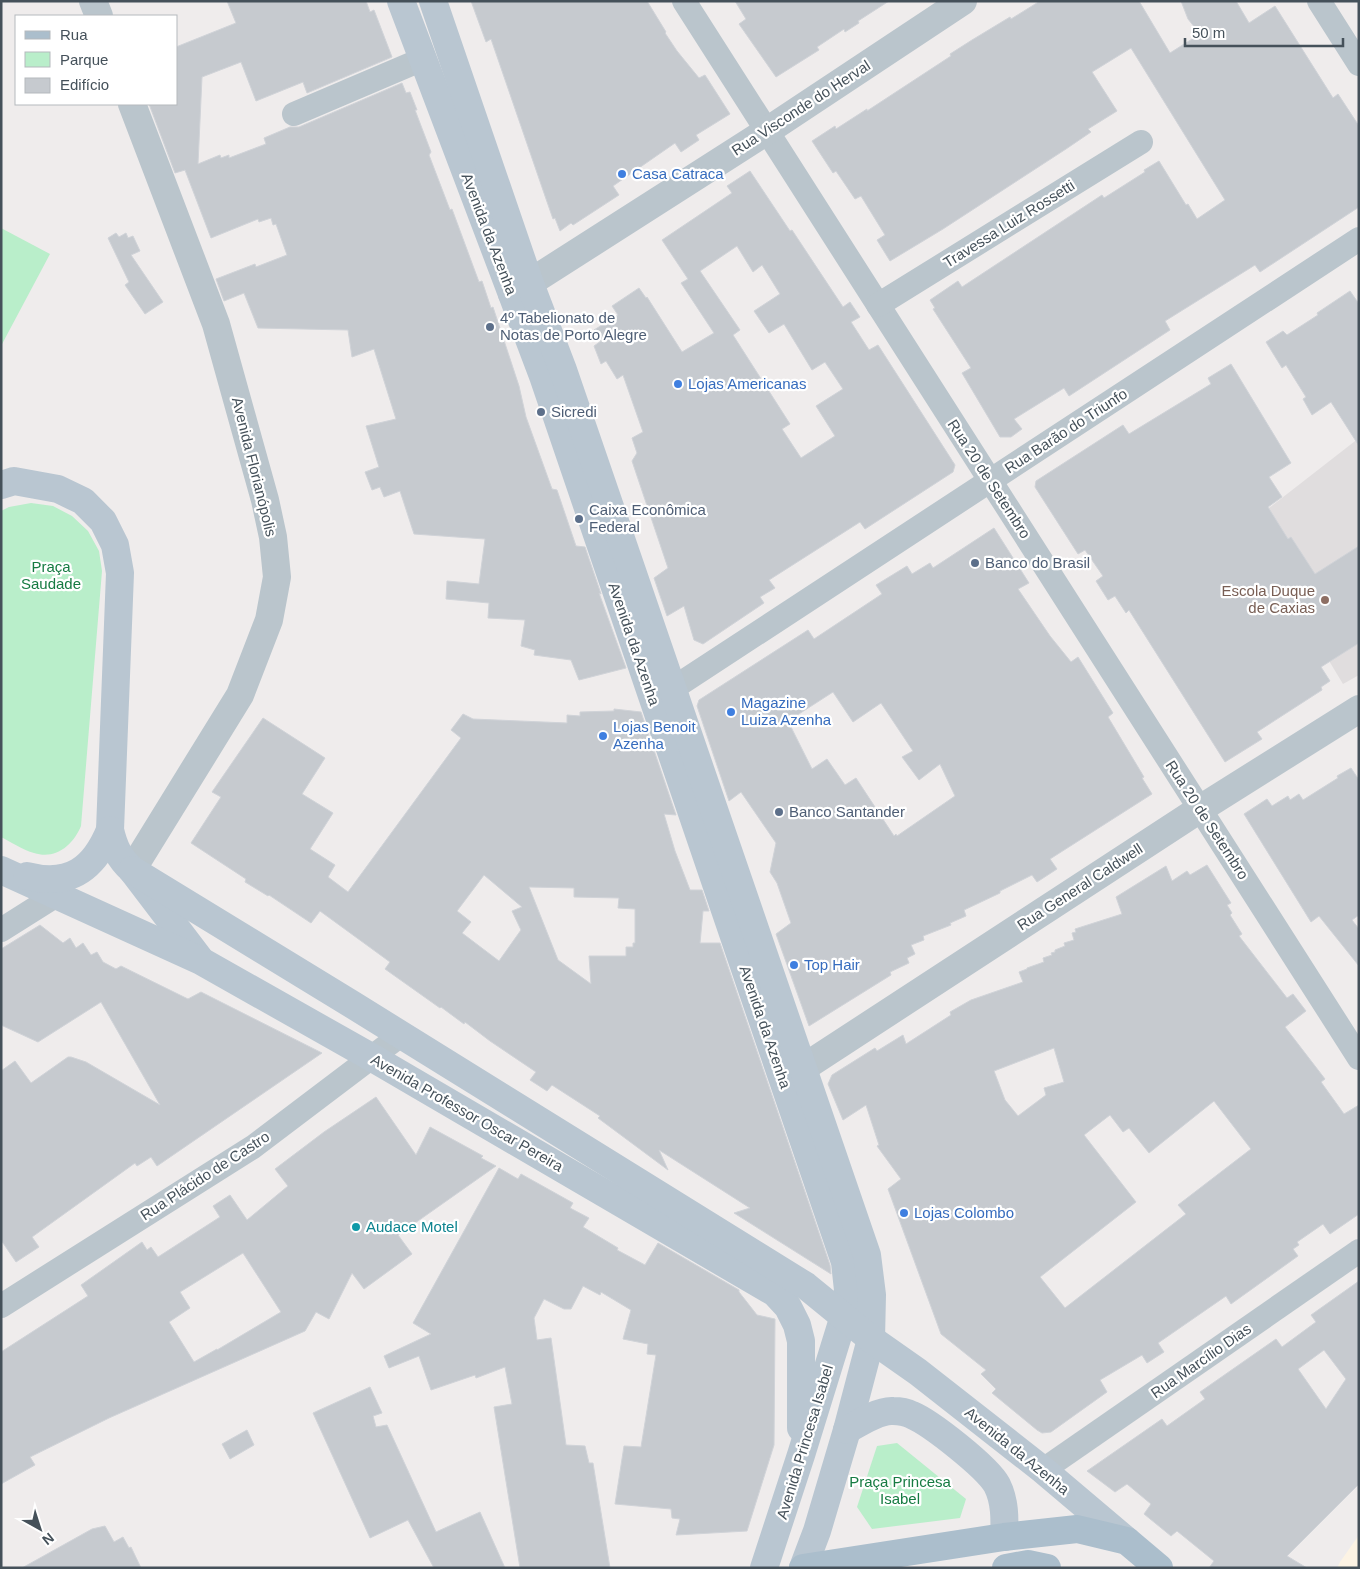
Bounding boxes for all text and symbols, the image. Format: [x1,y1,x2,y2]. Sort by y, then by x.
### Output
legend [15,15,178,105]
scale bar [1185,15,1342,47]
text: 50 m [1192,24,1225,41]
text: Rua [60,26,88,43]
text: Parque [60,51,108,68]
street label: Rua Visconde do Herval [728,56,873,159]
text: Edifício [60,76,109,93]
place label: Casa Catraca [632,165,724,182]
marker: Casa Catraca [616,168,628,180]
street label: Avenida da Azenha [458,171,521,298]
street label: Travessa Luiz Rossetti [940,176,1077,271]
place label: 4º Tabelionato de Notas de Porto Alegre [500,309,647,343]
marker: 4º Tabelionato de Notas de Porto Alegre [484,321,496,333]
place label: Lojas Americanas [688,375,806,392]
marker: Lojas Americanas [672,378,684,390]
street label: Rua Barão do Triunfo [1001,385,1130,477]
street label: Avenida Florianópolis [229,395,280,538]
place label: Sicredi [551,403,597,420]
marker: Sicredi [535,406,547,418]
street label: Rua 20 de Setembro [945,416,1034,541]
place label: Caixa Econômica Federal [589,501,706,535]
marker: Caixa Econômica Federal [573,513,585,525]
place label: Banco do Brasil [985,554,1090,571]
marker: Banco do Brasil [969,557,981,569]
park label: Praça Saudade [21,558,81,592]
street label: Avenida da Azenha [605,580,664,708]
place label: Escola Duque de Caxias [1222,582,1315,616]
marker: Escola Duque de Caxias [1319,594,1331,606]
place label: Magazine Luiza Azenha [741,694,832,728]
marker: Magazine Luiza Azenha [725,706,737,718]
place label: Lojas Benoit Azenha [613,718,696,752]
marker: Lojas Benoit Azenha [597,730,609,742]
street label: Rua 20 de Setembro [1163,757,1252,882]
place label: Banco Santander [789,803,905,820]
marker: Banco Santander [773,806,785,818]
street label: Rua General Caldwell [1014,840,1146,933]
place label: Top Hair [804,956,860,973]
marker: Top Hair [788,959,800,971]
street label: Avenida da Azenha [736,963,795,1091]
street label: Avenida Professor Oscar Pereira [368,1050,567,1175]
street label: Rua Plácido de Castro [137,1128,272,1224]
place label: Lojas Colombo [914,1204,1014,1221]
marker: Lojas Colombo [898,1207,910,1219]
place label: Audace Motel [366,1218,458,1235]
marker: Audace Motel [350,1221,362,1233]
street label: Rua Marcílio Dias [1147,1320,1254,1402]
street label: Avenida Princesa Isabel [773,1363,836,1521]
street label: Avenida da Azenha [962,1403,1073,1498]
park label: Praça Princesa Isabel [849,1473,952,1507]
north arrow [15,1504,65,1554]
text: N [39,1530,57,1549]

